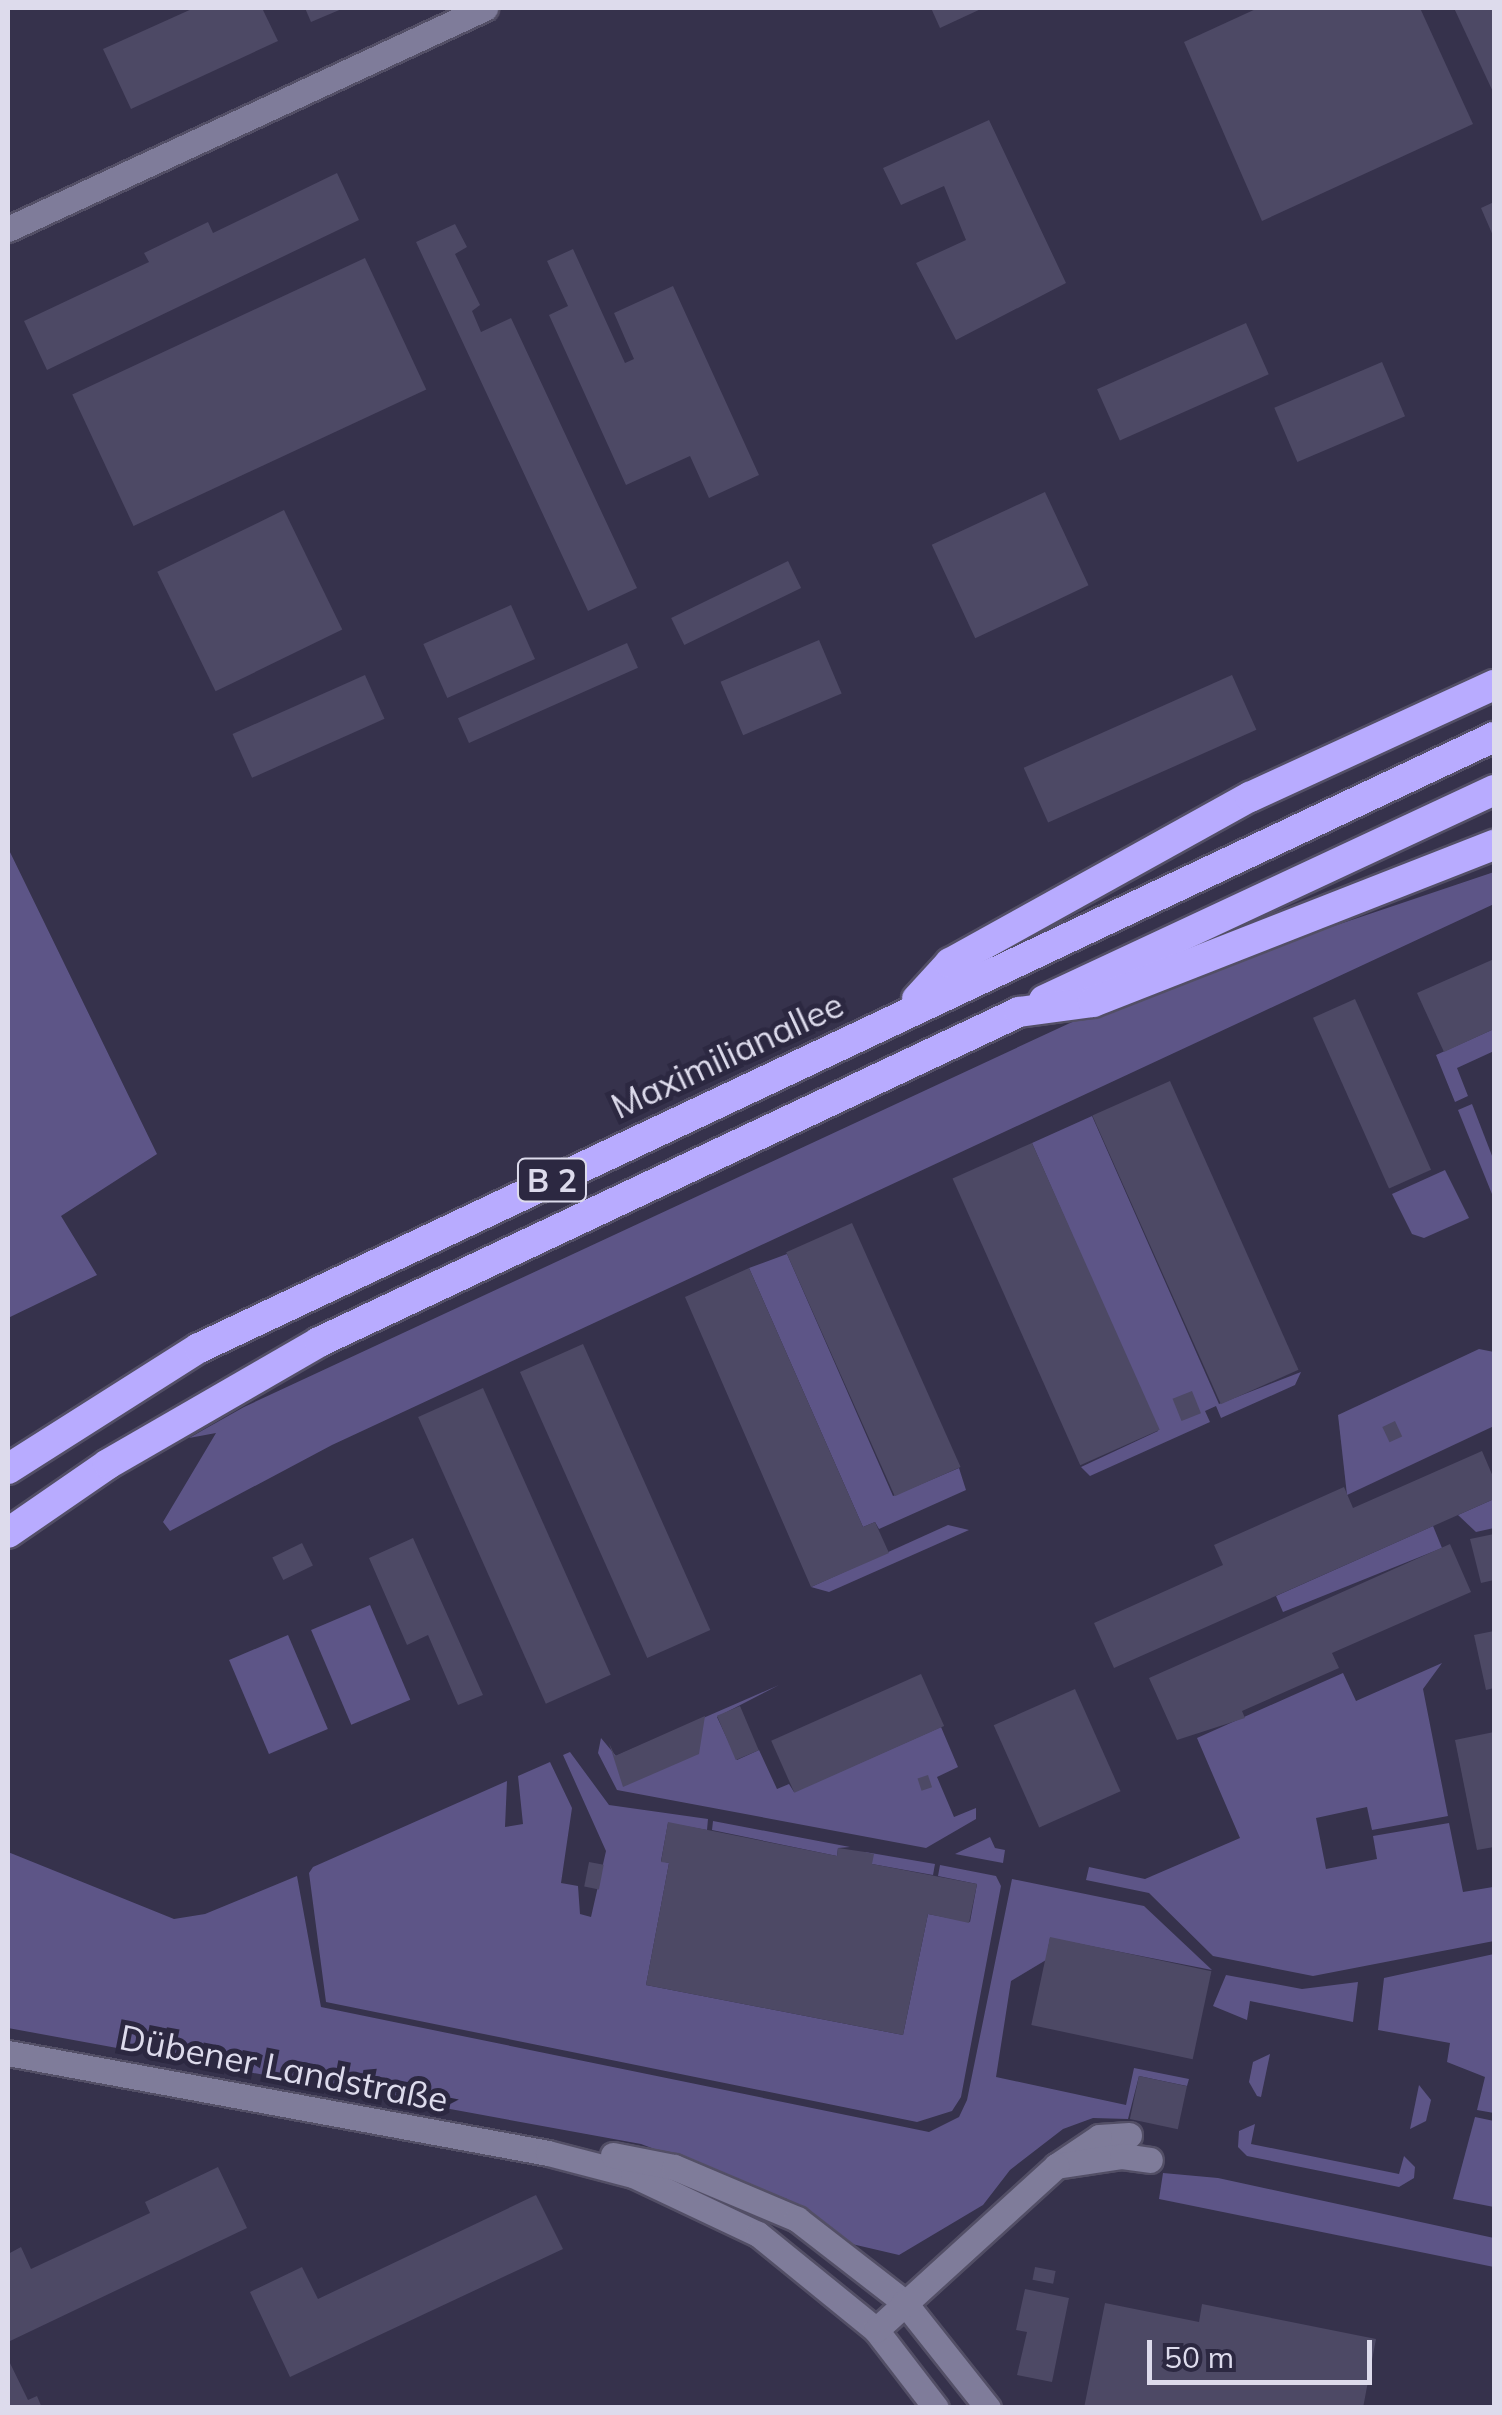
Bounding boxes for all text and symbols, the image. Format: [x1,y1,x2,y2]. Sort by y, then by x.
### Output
street label: Maximilianallee [604,983,850,1127]
road number: B 2 [514,1153,590,1207]
street label: Dübener Landstraße [116,2016,452,2120]
scale bar [1152,2320,1377,2382]
text: 50 m [1164,2338,1234,2376]

